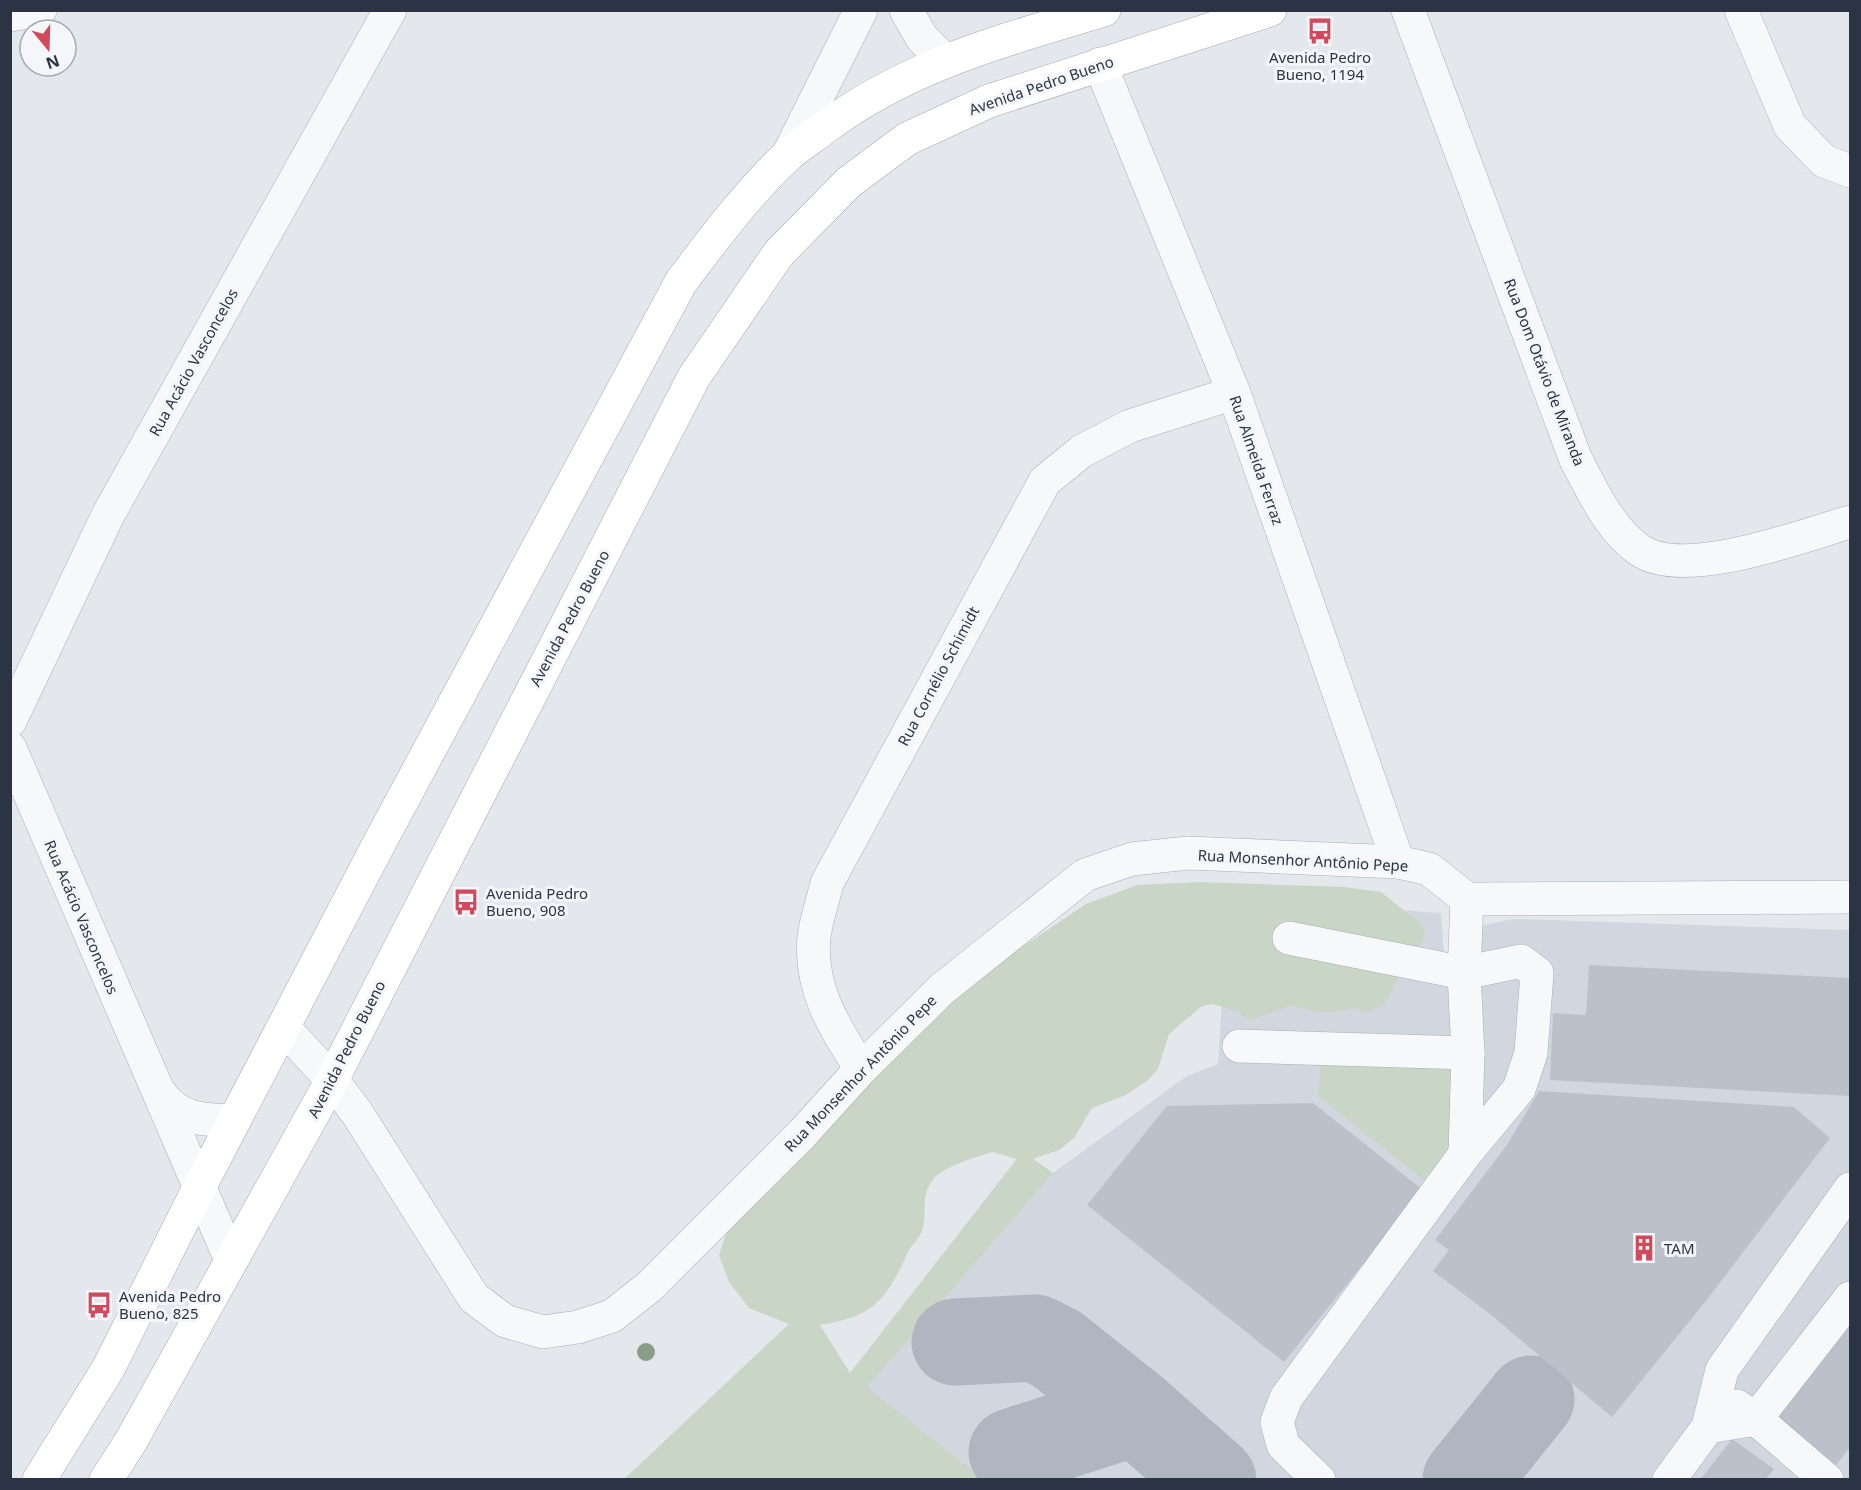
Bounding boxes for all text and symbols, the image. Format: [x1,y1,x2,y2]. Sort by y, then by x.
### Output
bus stop icon: Avenida Pedro Bueno, 1194 [1305,16,1335,46]
north arrow [18,18,78,78]
place label: Avenida Pedro Bueno, 1194 [1269,47,1371,84]
text: N [43,50,63,75]
street label: Avenida Pedro Bueno [966,51,1116,119]
street label: Rua Dom Otávio de Miranda [1500,275,1590,469]
street label: Rua Acácio Vasconcelos [144,285,242,439]
street label: Rua Almeida Ferraz [1225,392,1289,528]
street label: Avenida Pedro Bueno [525,546,613,690]
street label: Rua Cornélio Schimidt [893,602,984,749]
street label: Rua Acácio Vasconcelos [40,837,124,997]
street label: Rua Monsenhor Antônio Pepe [1197,844,1409,876]
place label: Avenida Pedro Bueno, 908 [486,883,588,920]
bus stop icon: Avenida Pedro Bueno, 908 [451,887,481,917]
street label: Avenida Pedro Bueno [303,977,389,1121]
street label: Rua Monsenhor Antônio Pepe [780,990,940,1156]
building icon: TAM [1629,1233,1659,1263]
place label: TAM [1664,1238,1694,1258]
place label: Avenida Pedro Bueno, 825 [119,1286,221,1323]
bus stop icon: Avenida Pedro Bueno, 825 [84,1290,114,1320]

